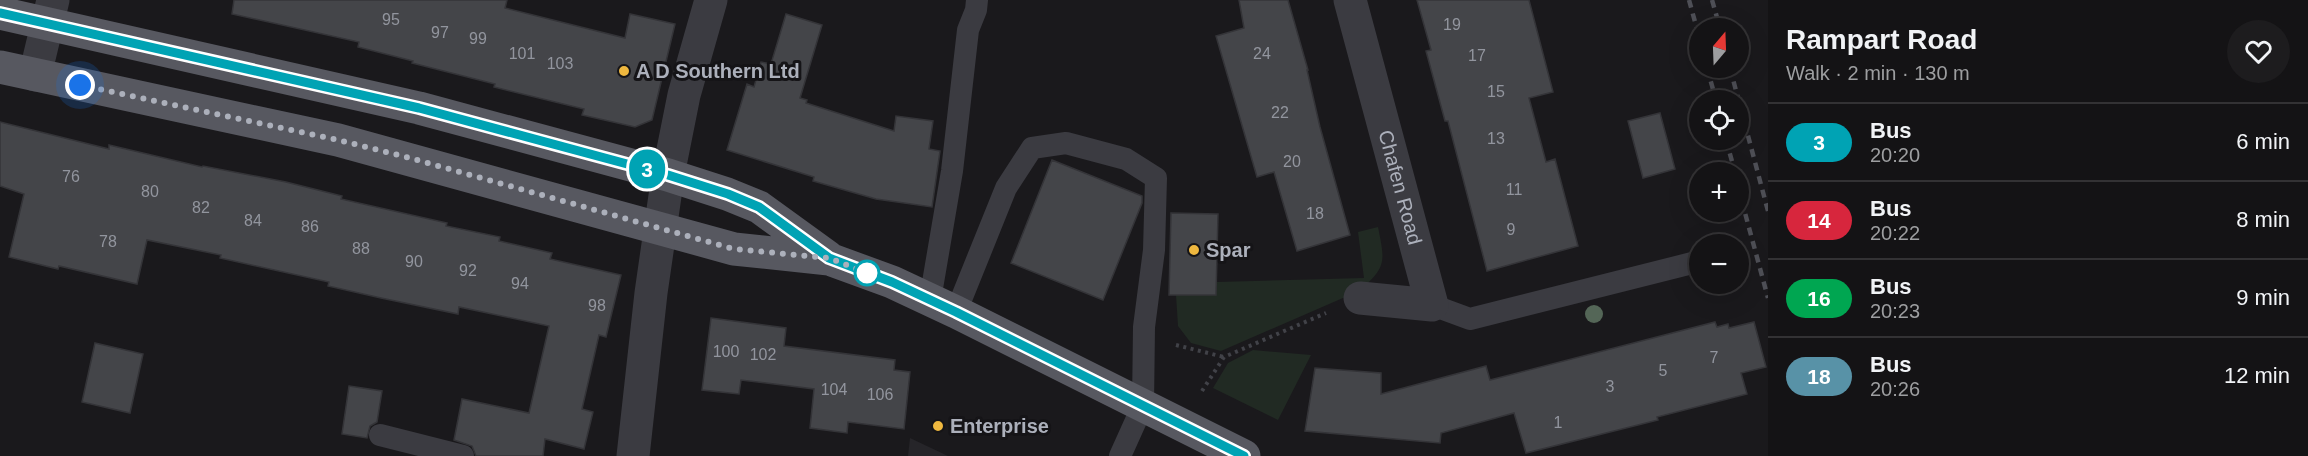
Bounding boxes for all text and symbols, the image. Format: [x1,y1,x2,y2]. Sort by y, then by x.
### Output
house number: 95 [382,11,400,28]
house number: 19 [1443,16,1461,33]
north arrow [1689,18,1749,78]
map controls [1689,18,1749,294]
button: heart [2227,20,2290,83]
house number: 97 [431,24,449,41]
text: Rampart Road [1786,24,1977,55]
house number: 99 [469,30,487,47]
house number: 101 [509,45,535,62]
house number: 24 [1253,45,1271,62]
house number: 17 [1468,47,1486,64]
house number: 103 [547,55,573,72]
place label: A D Southern Ltd [636,60,800,82]
text: Walk · 2 min · 130 m [1786,62,1970,84]
marker: A D Southern Ltd [617,64,631,78]
your location [65,70,95,100]
house number: 15 [1487,83,1505,100]
button: locate [1689,90,1749,150]
house number: 22 [1271,104,1289,121]
text: Bus [1870,118,1912,143]
street label: Chafen Road [1374,128,1426,247]
text: 6 min [2236,129,2290,154]
house number: 13 [1487,130,1505,147]
text: 3 [1813,131,1825,154]
text: 20:20 [1870,144,1920,166]
line badge: 3 [628,150,666,188]
house number: 20 [1283,153,1301,170]
text: 3 [641,158,653,181]
button: + [1689,162,1749,222]
house number: 76 [62,168,80,185]
house number: 11 [1506,181,1522,198]
house number: 80 [141,183,159,200]
text: Bus [1870,196,1912,221]
house number: 82 [192,199,210,216]
house number: 18 [1306,205,1324,222]
text: 8 min [2236,207,2290,232]
text: 14 [1807,209,1831,232]
house number: 84 [244,212,262,229]
house number: 86 [301,218,319,235]
house number: 9 [1507,221,1516,238]
text: 20:22 [1870,222,1920,244]
house number: 78 [99,233,117,250]
button: − [1689,234,1749,294]
place label: Spar [1206,239,1251,261]
house number: 88 [352,240,370,257]
marker: Spar [1187,243,1201,257]
house number: 90 [405,253,423,270]
unlabelled marker [854,260,880,286]
house number: 92 [459,262,477,279]
text: Bus [1870,274,1912,299]
house number: 94 [511,275,529,292]
text: 9 min [2236,285,2290,310]
text: 16 [1807,287,1831,310]
house number: 98 [588,297,606,314]
text: 20:23 [1870,300,1920,322]
house number: 100 [713,343,739,360]
house number: 102 [750,346,776,363]
house number: 7 [1710,349,1719,366]
text: Bus [1870,352,1912,377]
house number: 5 [1659,362,1668,379]
text: 12 min [2224,363,2290,388]
text: 18 [1807,365,1831,388]
house number: 3 [1606,378,1615,395]
text: 20:26 [1870,378,1920,400]
house number: 104 [821,381,847,398]
house number: 106 [867,386,893,403]
house number: 1 [1554,414,1563,431]
place label: Enterprise [950,415,1049,437]
marker: Enterprise [931,419,945,433]

